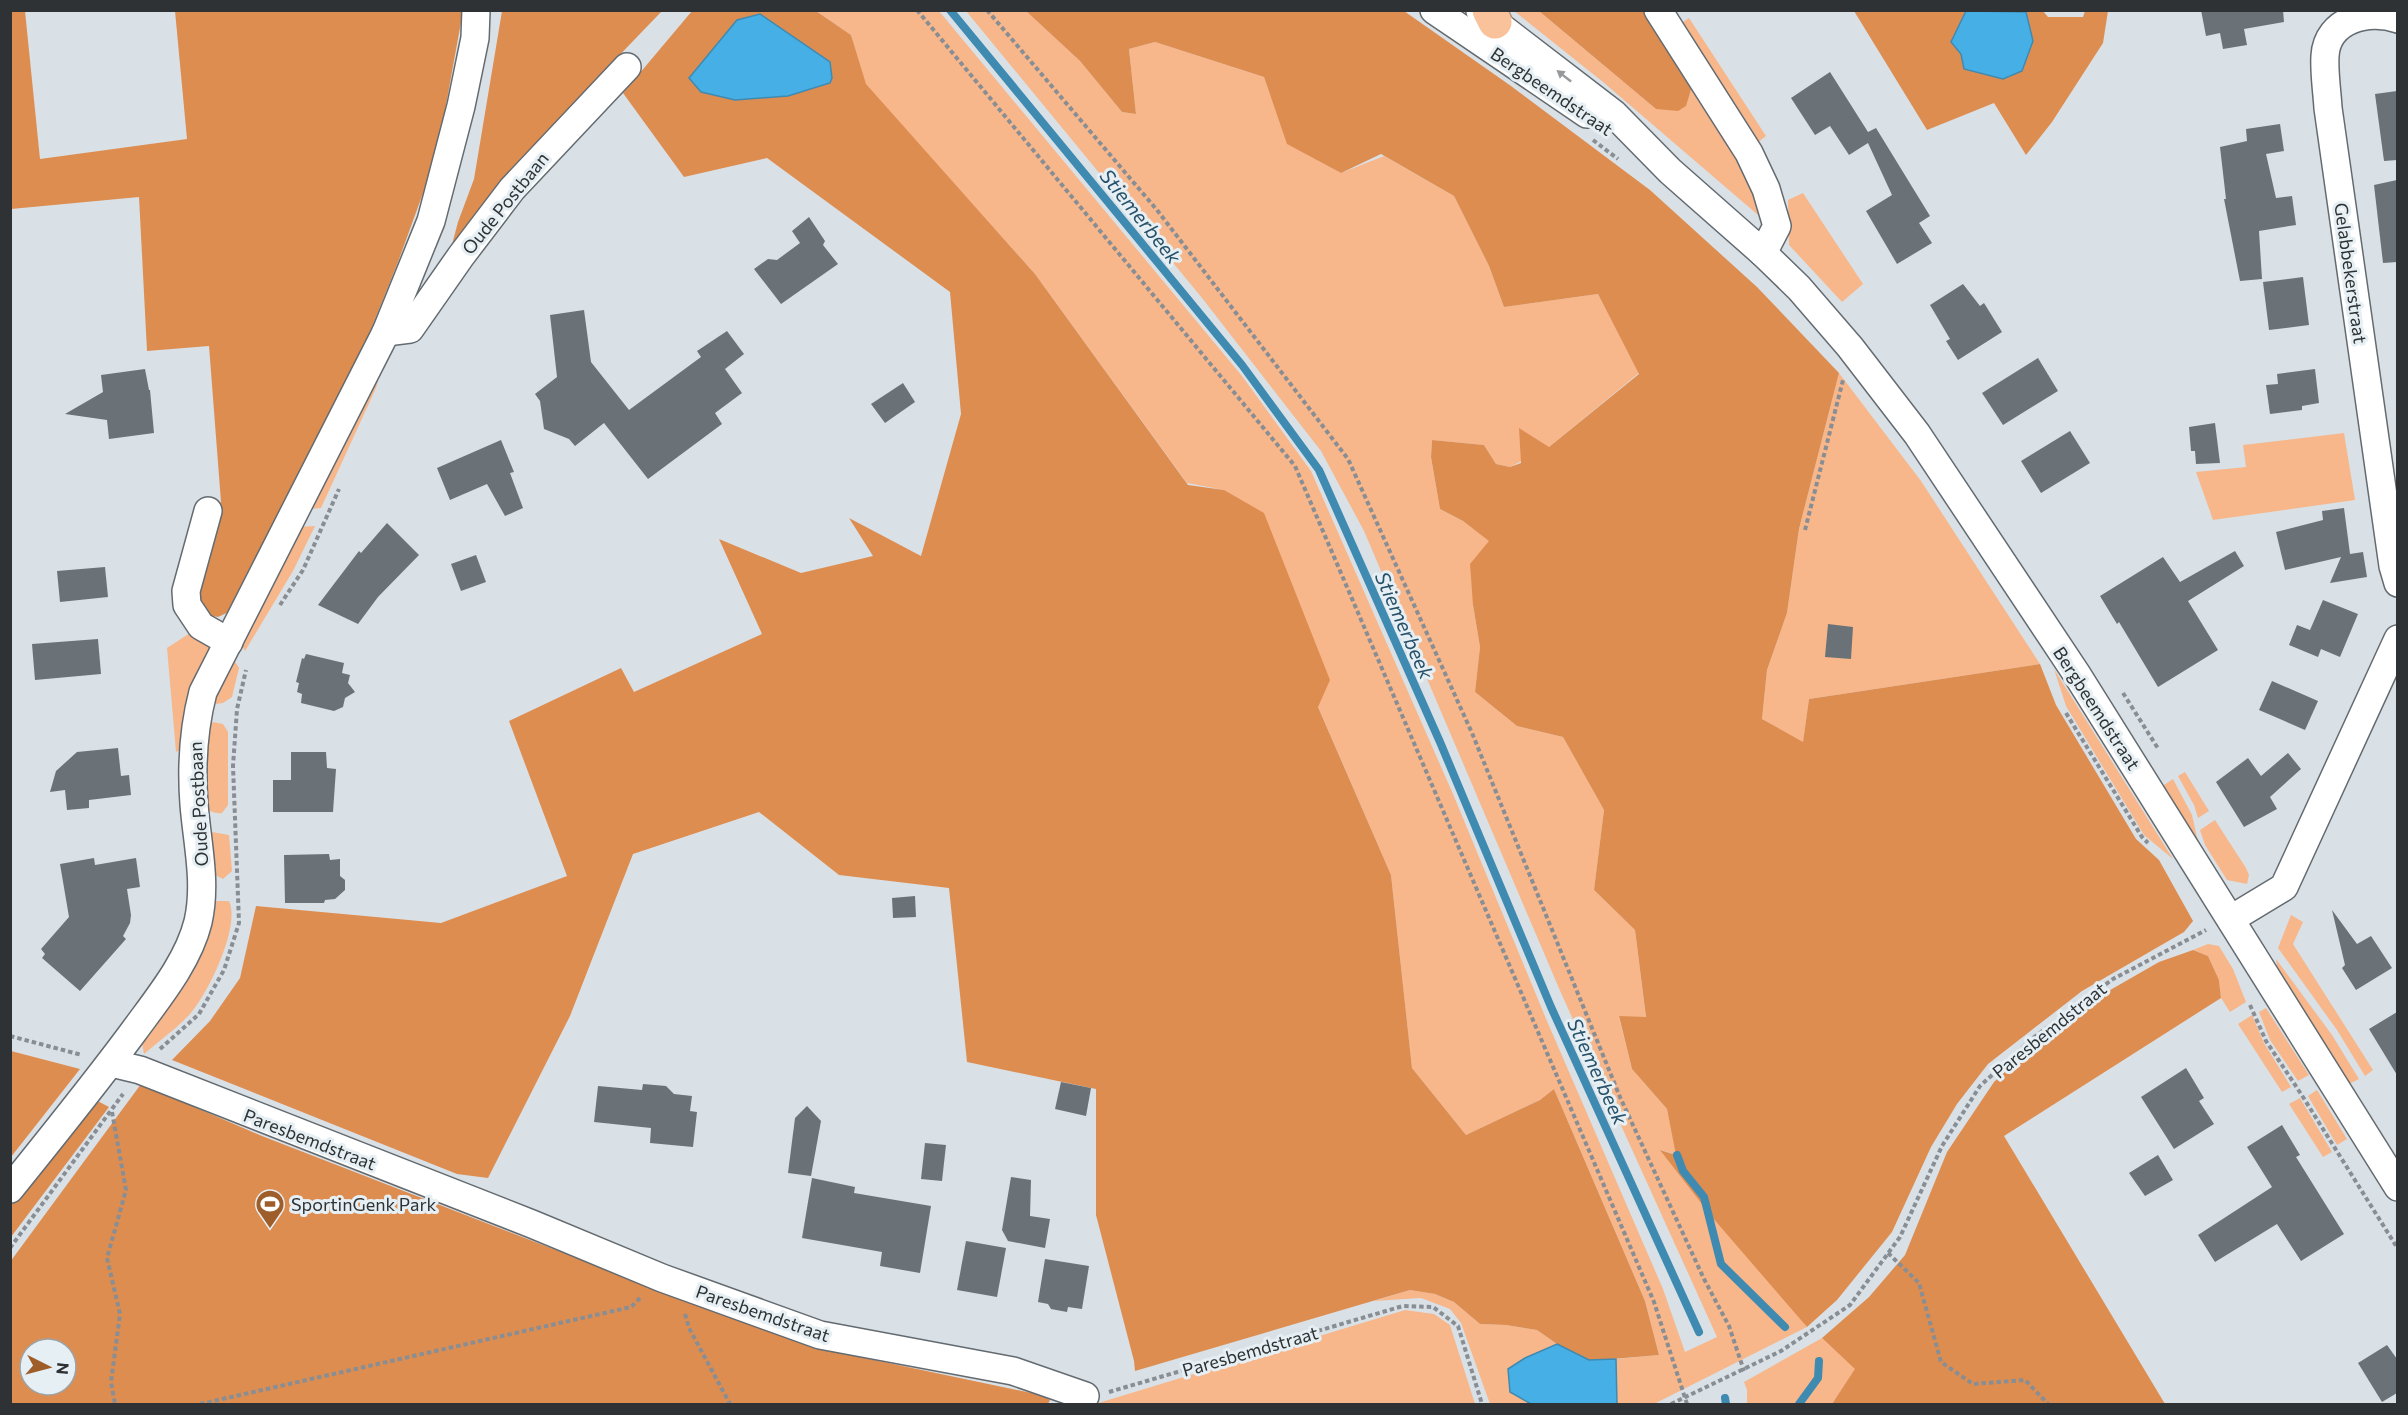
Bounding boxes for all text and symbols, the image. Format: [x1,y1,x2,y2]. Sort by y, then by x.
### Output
street label: Bergbeemdstraat [1487,42,1617,140]
one-way arrow [1557,70,1572,82]
street label: Oude Postbaan [457,148,553,258]
water label: Stiemerbeek [1095,164,1187,269]
street label: Gelabbekerstraat [2330,201,2372,345]
water label: Stiemerbeek [1371,568,1440,684]
street label: Bergbeemdstraat [2049,642,2145,774]
street label: Oude Postbaan [184,741,212,867]
street label: Paresbemdstraat [1988,977,2110,1083]
water label: Stiemerbeek [1563,1014,1634,1129]
street label: Paresbemdstraat [241,1104,379,1174]
sports icon: SportinGenk Park [254,1188,286,1230]
place label: SportinGenk Park [291,1193,437,1215]
street label: Paresbemdstraat [693,1280,833,1346]
street label: Paresbemdstraat [1180,1321,1320,1381]
north arrow [18,1337,78,1397]
text: N [53,1362,73,1376]

